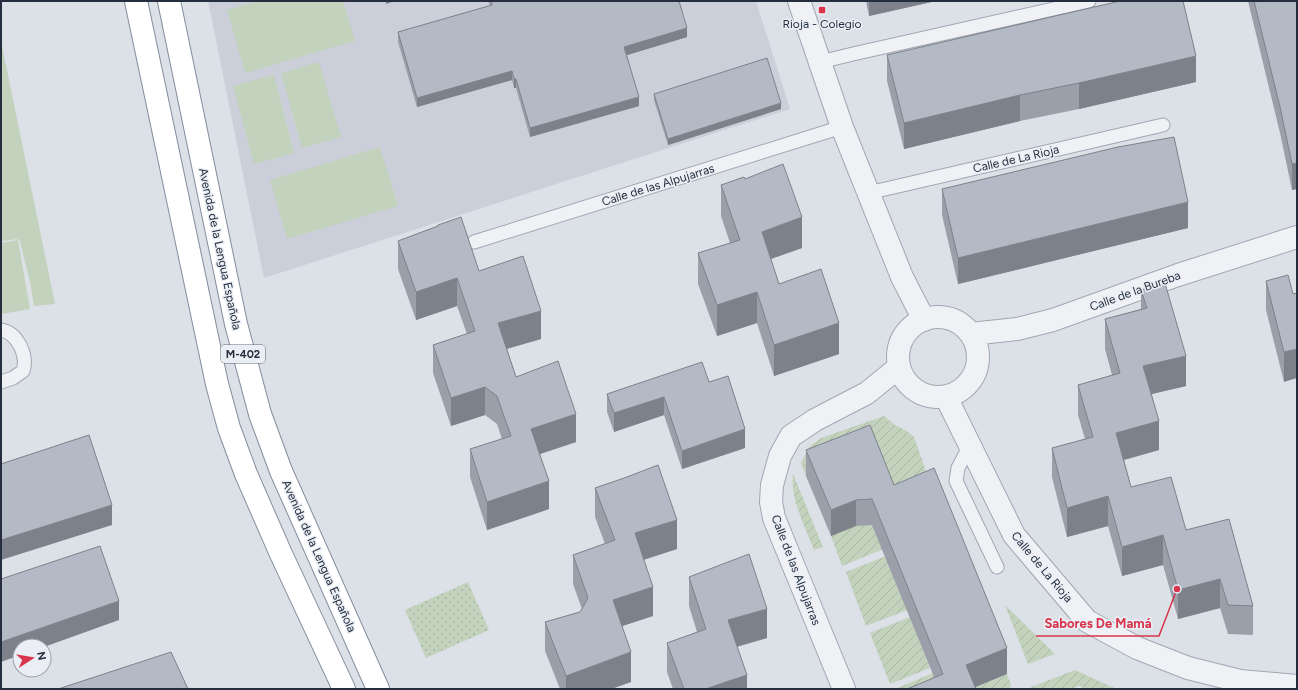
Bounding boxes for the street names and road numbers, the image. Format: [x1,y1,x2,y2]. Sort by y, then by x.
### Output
street label: Calle de La Rioja [972,142,1060,176]
street label: Calle de las Alpujarras [600,161,716,209]
street label: Avenida de la Lengua Española [196,167,244,331]
street label: Calle de la Bureba [1088,268,1182,314]
road number: M-402 [221,345,265,363]
street label: Avenida de la Lengua Española [279,478,359,634]
street label: Calle de las Alpujarras [768,513,824,628]
street label: Calle de La Rioja [1008,529,1076,605]

